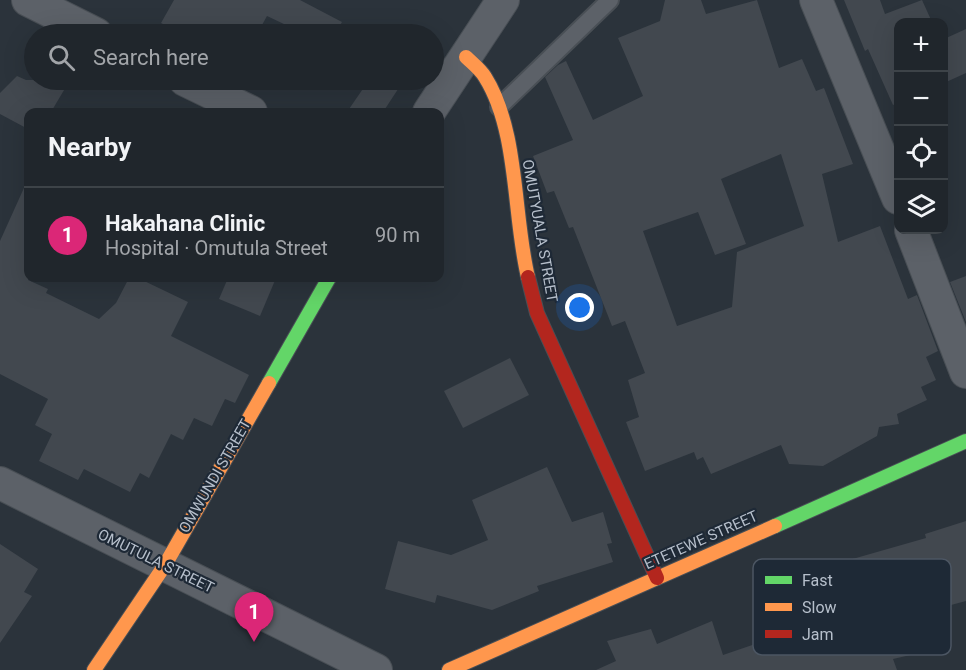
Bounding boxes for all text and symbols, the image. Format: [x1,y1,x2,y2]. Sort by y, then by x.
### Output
map controls [894,18,948,234]
button: + [894,18,948,72]
search box [24,24,444,90]
icon: search [45,41,78,74]
text: Search here [93,45,209,70]
button: − [894,72,948,126]
button: locate [894,126,948,180]
text: Nearby [48,132,131,162]
street label: OMUTYUALA STREET [519,158,561,304]
button: layers [894,180,948,234]
text: Hakahana Clinic [105,211,265,236]
text: 1 [62,223,73,247]
text: 90 m [375,223,420,247]
text: Hospital · Omutula Street [105,236,328,260]
your location [565,293,594,322]
street label: OMWUNDI STREET [175,416,255,536]
street label: ETETEWE STREET [641,507,761,573]
street label: OMUTULA STREET [95,525,217,597]
legend [753,559,951,655]
text: Fast [802,571,833,590]
pin: 1 [234,592,274,642]
text: Slow [802,598,837,617]
text: Jam [802,625,834,644]

